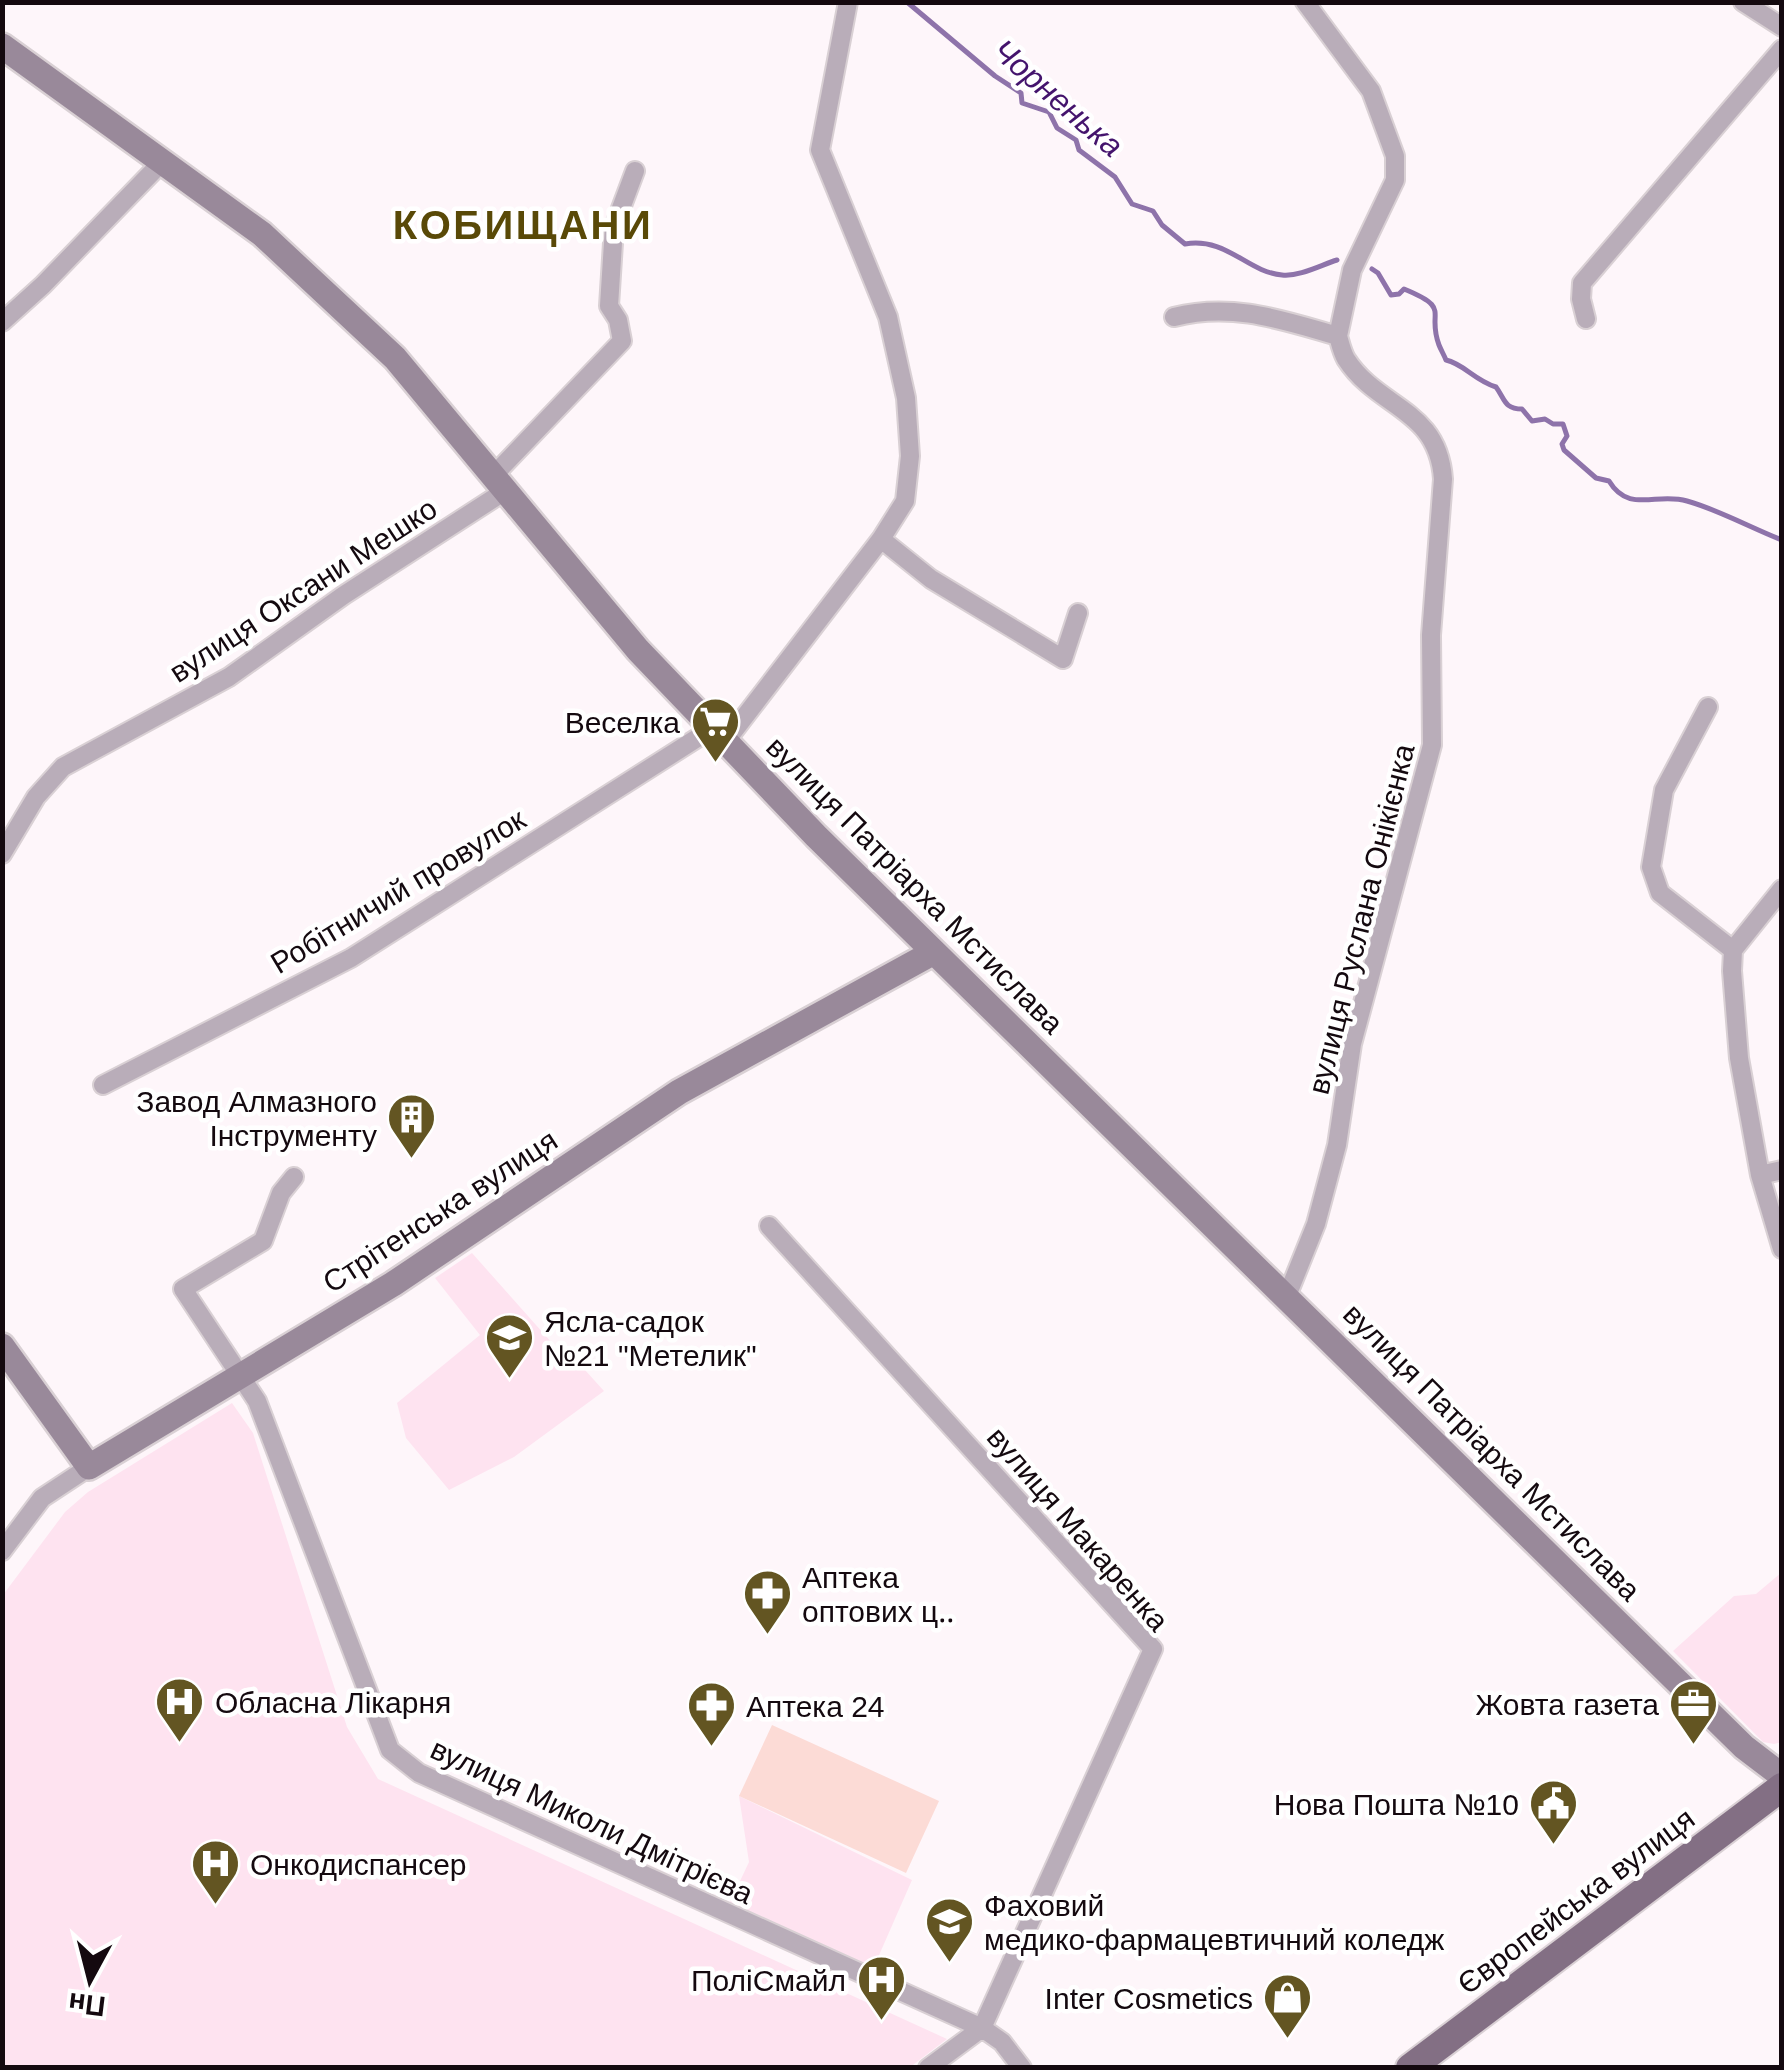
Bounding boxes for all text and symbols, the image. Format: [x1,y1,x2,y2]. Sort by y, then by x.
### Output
water label: Чорненька [986,32,1130,164]
district label: КОБИЩАНИ [393,203,653,247]
street label: вулиця Оксани Мешко [163,491,443,689]
supermarket icon: Веселка [689,696,741,764]
place label: Веселка [565,706,680,739]
street label: вулиця Патріарха Мстислава [760,730,1070,1040]
street label: вулиця Руслана Онікієнка [1301,740,1421,1098]
street label: Робітничий провулок [265,802,532,980]
place label: Завод Алмазного Інструменту [136,1085,377,1152]
building icon: Завод Алмазного Інструменту [386,1092,438,1160]
street label: Стрітенська вулиця [317,1123,563,1299]
street label: вулиця Патріарха Мстислава [1337,1297,1647,1607]
place label: Ясла-садок №21 "Метелик" [544,1305,757,1372]
school or university icon: Ясла-садок №21 "Метелик" [483,1312,535,1380]
street label: вулиця Макаренка [981,1421,1175,1638]
place label: Аптека оптових ц‥ [802,1561,954,1628]
pharmacy icon: Аптека оптових ц‥ [741,1568,793,1636]
hospital icon: Обласна Лікарня [154,1676,206,1744]
office icon: Жовта газета [1668,1678,1720,1746]
pharmacy icon: Аптека 24 [685,1680,737,1748]
place label: Обласна Лікарня [215,1686,451,1719]
place label: Жовта газета [1475,1688,1659,1721]
place label: Аптека 24 [746,1690,885,1723]
street label: вулиця Миколи Дмітрієва [426,1732,759,1910]
public building icon: Нова Пошта №10 [1528,1778,1580,1846]
place label: Нова Пошта №10 [1274,1788,1519,1821]
street label: Європейська вулиця [1451,1801,1701,2001]
hospital icon: Онкодиспансер [189,1838,241,1906]
place label: Онкодиспансер [250,1848,467,1881]
place label: Фаховий медико-фармацевтичний коледж [984,1889,1444,1956]
school or university icon: Фаховий медико-фармацевтичний коледж [923,1896,975,1964]
north arrow [40,1930,140,2030]
hospital icon: ПоліСмайл [855,1954,907,2022]
place label: ПоліСмайл [691,1964,846,1997]
shop icon: Inter Cosmetics [1262,1972,1314,2040]
place label: Inter Cosmetics [1045,1982,1253,2015]
text: Пн [67,1987,107,2022]

